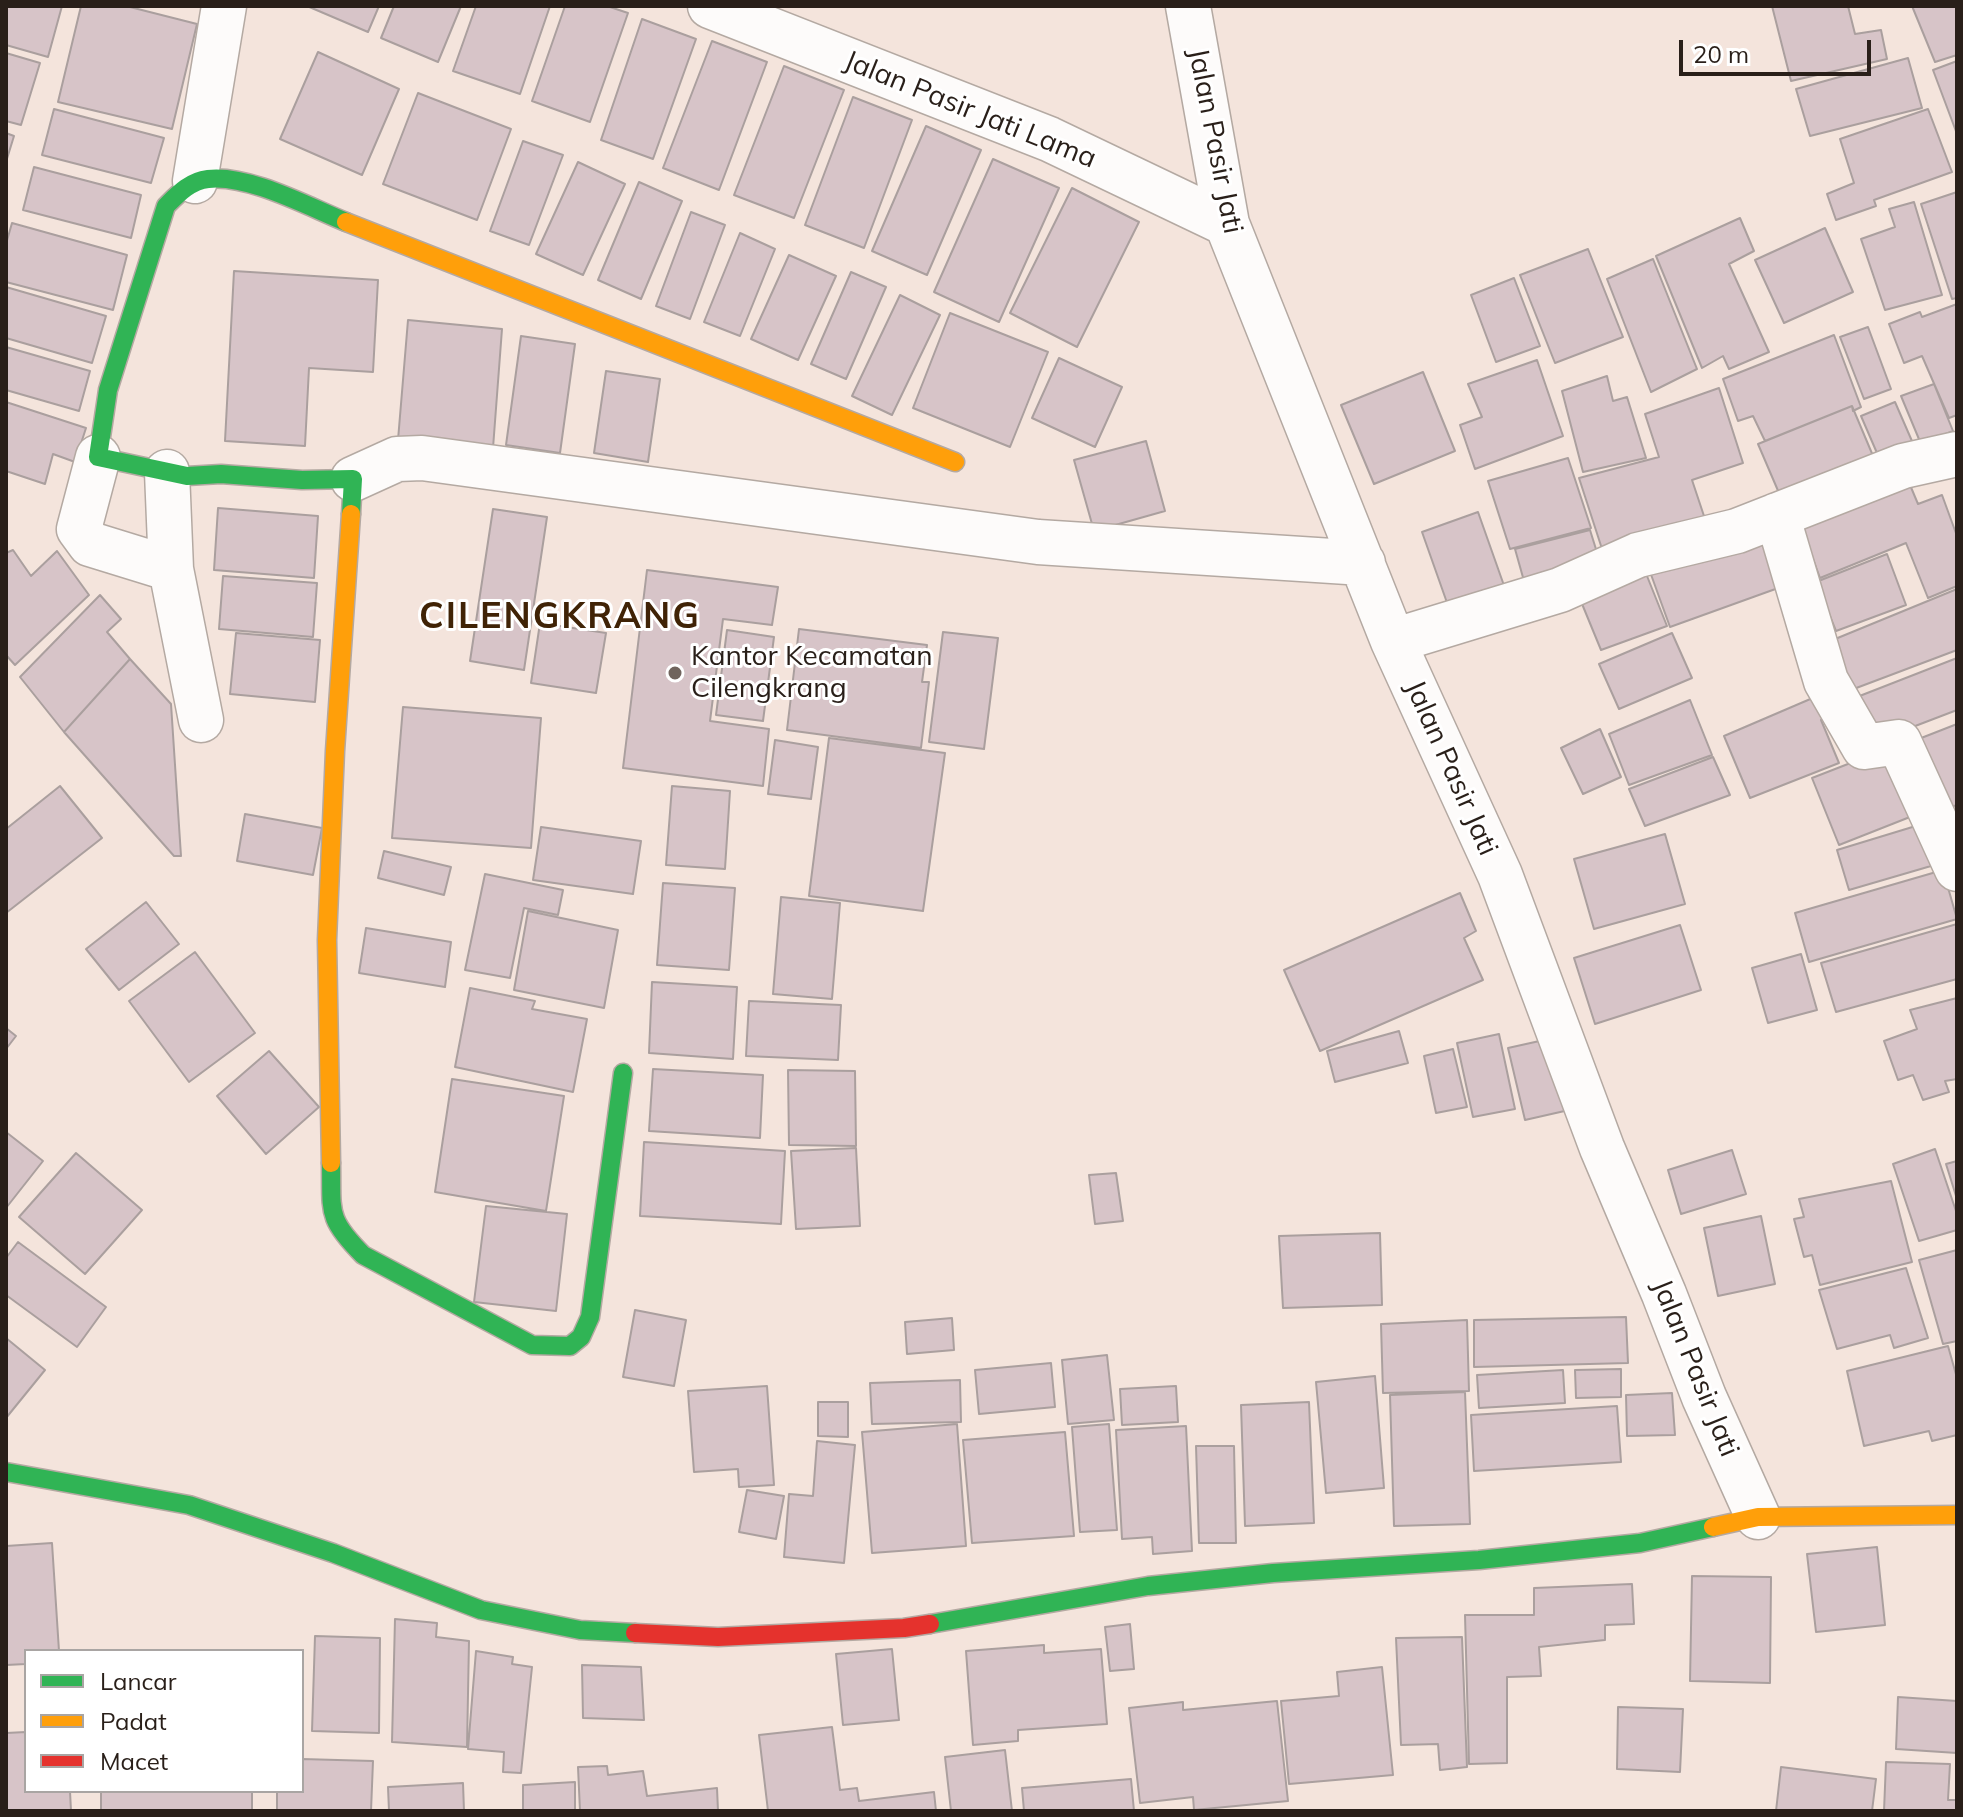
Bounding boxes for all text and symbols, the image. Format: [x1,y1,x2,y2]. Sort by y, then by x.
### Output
scale bar [1683,24,1875,74]
text: 20 m [1693,39,1749,69]
street label: Jalan Pasir Jati Lama [839,44,1101,176]
street label: Jalan Pasir Jati [1181,45,1249,237]
district label: CILENGKRANG [419,595,701,639]
place label: Kantor Kecamatan Cilengkrang [691,640,933,706]
marker: Kantor Kecamatan Cilengkrang [666,664,684,682]
street label: Jalan Pasir Jati [1397,675,1505,861]
street label: Jalan Pasir Jati [1644,1275,1746,1461]
legend [24,1649,304,1793]
text: Lancar [100,1666,176,1696]
text: Padat [100,1706,167,1736]
text: Macet [100,1746,168,1776]

